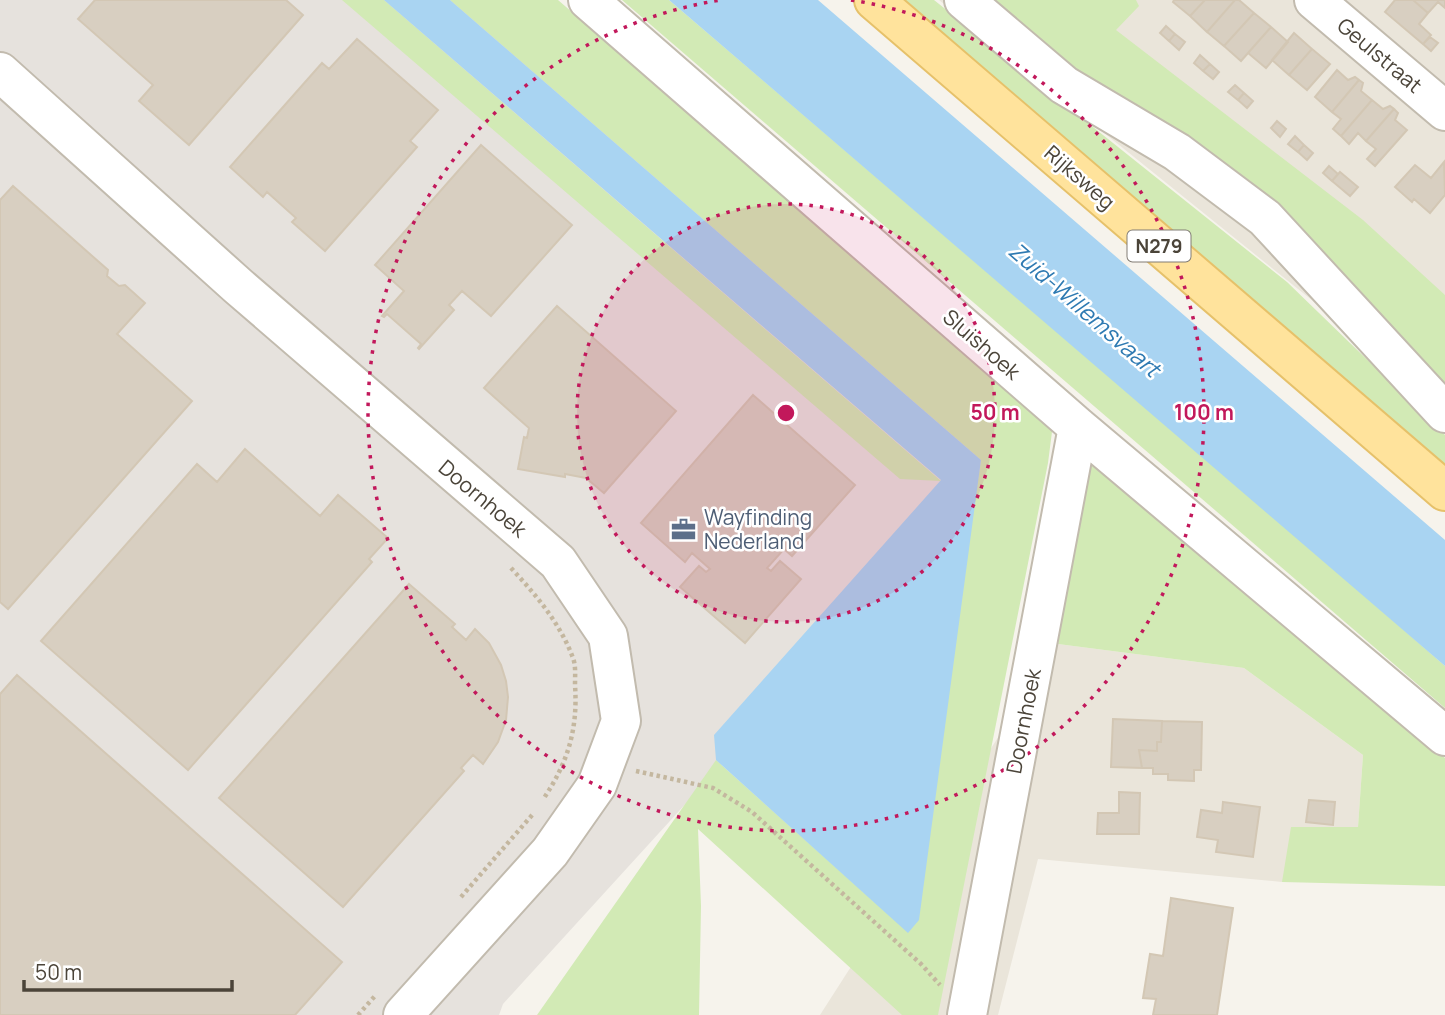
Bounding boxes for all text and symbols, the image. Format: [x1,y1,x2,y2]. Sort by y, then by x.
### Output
street label: Geulstraat [1332,11,1428,99]
street label: Rijksweg [1039,139,1121,215]
road number: N279 [1128,230,1190,262]
water label: Zuid-Willemsvaart [1002,234,1170,386]
street label: Sluishoek [937,303,1027,386]
text: 50 m [970,398,1020,426]
text: 100 m [1174,398,1234,426]
centre of rings [774,401,798,425]
street label: Doornhoek [433,453,533,543]
place label: Wayfinding Nederland [704,503,812,555]
office icon: Wayfinding Nederland [670,515,698,543]
street label: Doornhoek [999,665,1047,776]
scale bar [24,948,233,992]
text: 50 m [35,958,82,986]

